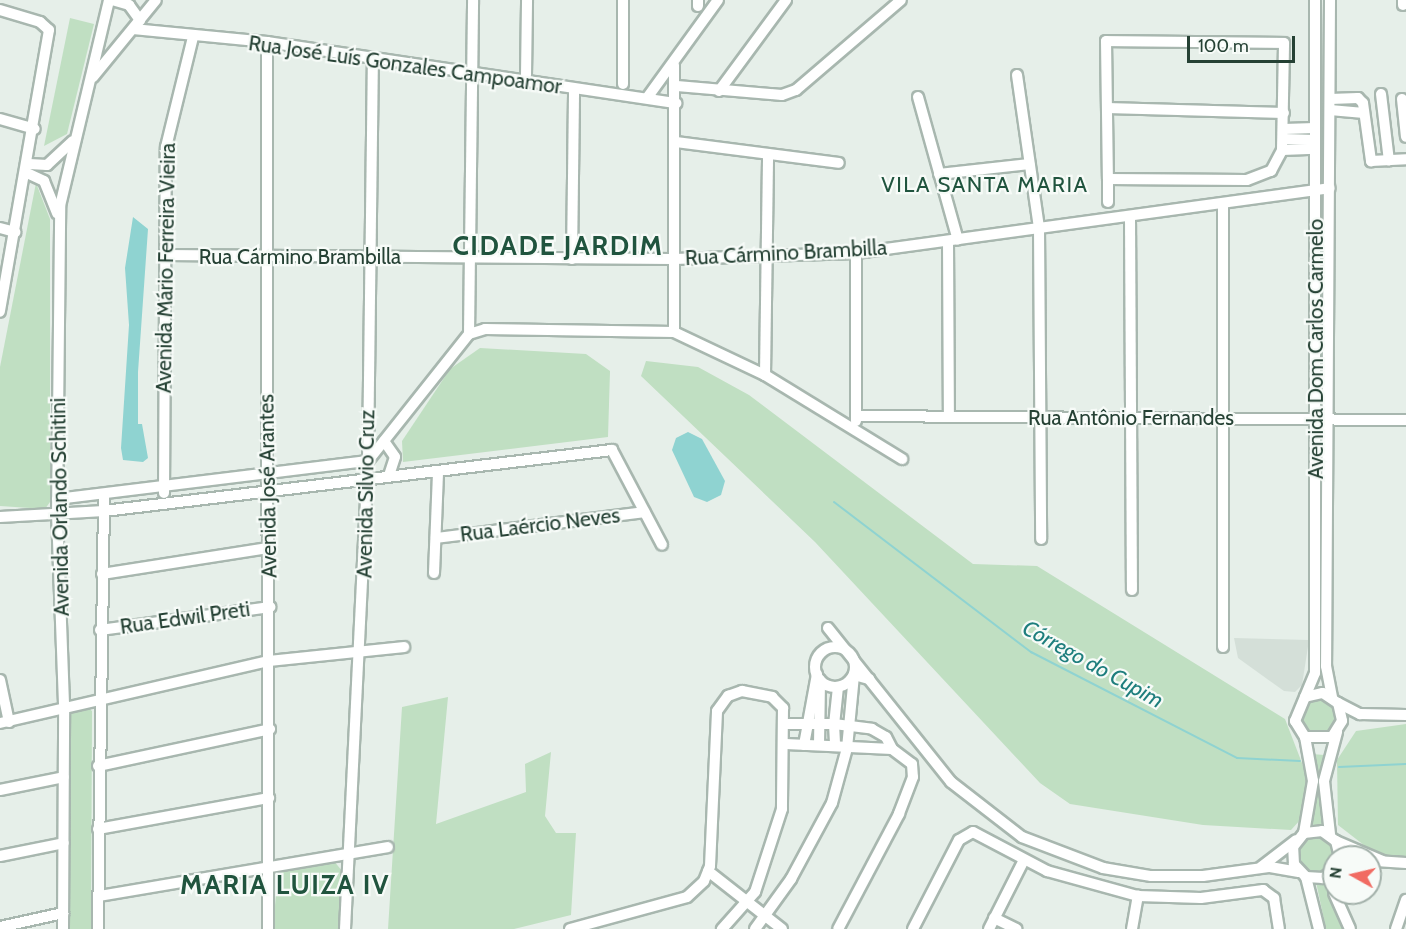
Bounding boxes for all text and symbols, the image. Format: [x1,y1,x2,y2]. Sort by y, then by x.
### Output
scale bar [1190,24,1298,62]
street label: Rua José Luís Gonzales Campoamor [247,31,563,99]
text: 100 m [1198,35,1249,57]
street label: Avenida Mário Ferreira Vieira [151,143,181,393]
district label: VILA SANTA MARIA [881,172,1089,198]
street label: Avenida Dom Carlos Carmelo [1303,219,1329,479]
district label: CIDADE JARDIM [452,230,664,262]
street label: Rua Cármino Brambilla [684,235,888,271]
street label: Rua Cármino Brambilla [199,244,401,270]
street label: Avenida José Arantes [254,394,282,578]
street label: Avenida Orlando Schitini [45,398,75,616]
street label: Rua Antônio Fernandes [1028,405,1234,431]
street label: Avenida Silvio Cruz [352,410,380,578]
street label: Rua Laércio Neves [459,503,621,547]
street label: Rua Edwil Preti [118,596,252,640]
water label: Córrego do Cupim [1018,614,1168,714]
north arrow [1322,845,1382,905]
text: N [1325,866,1346,880]
district label: MARIA LUIZA IV [180,869,390,901]

